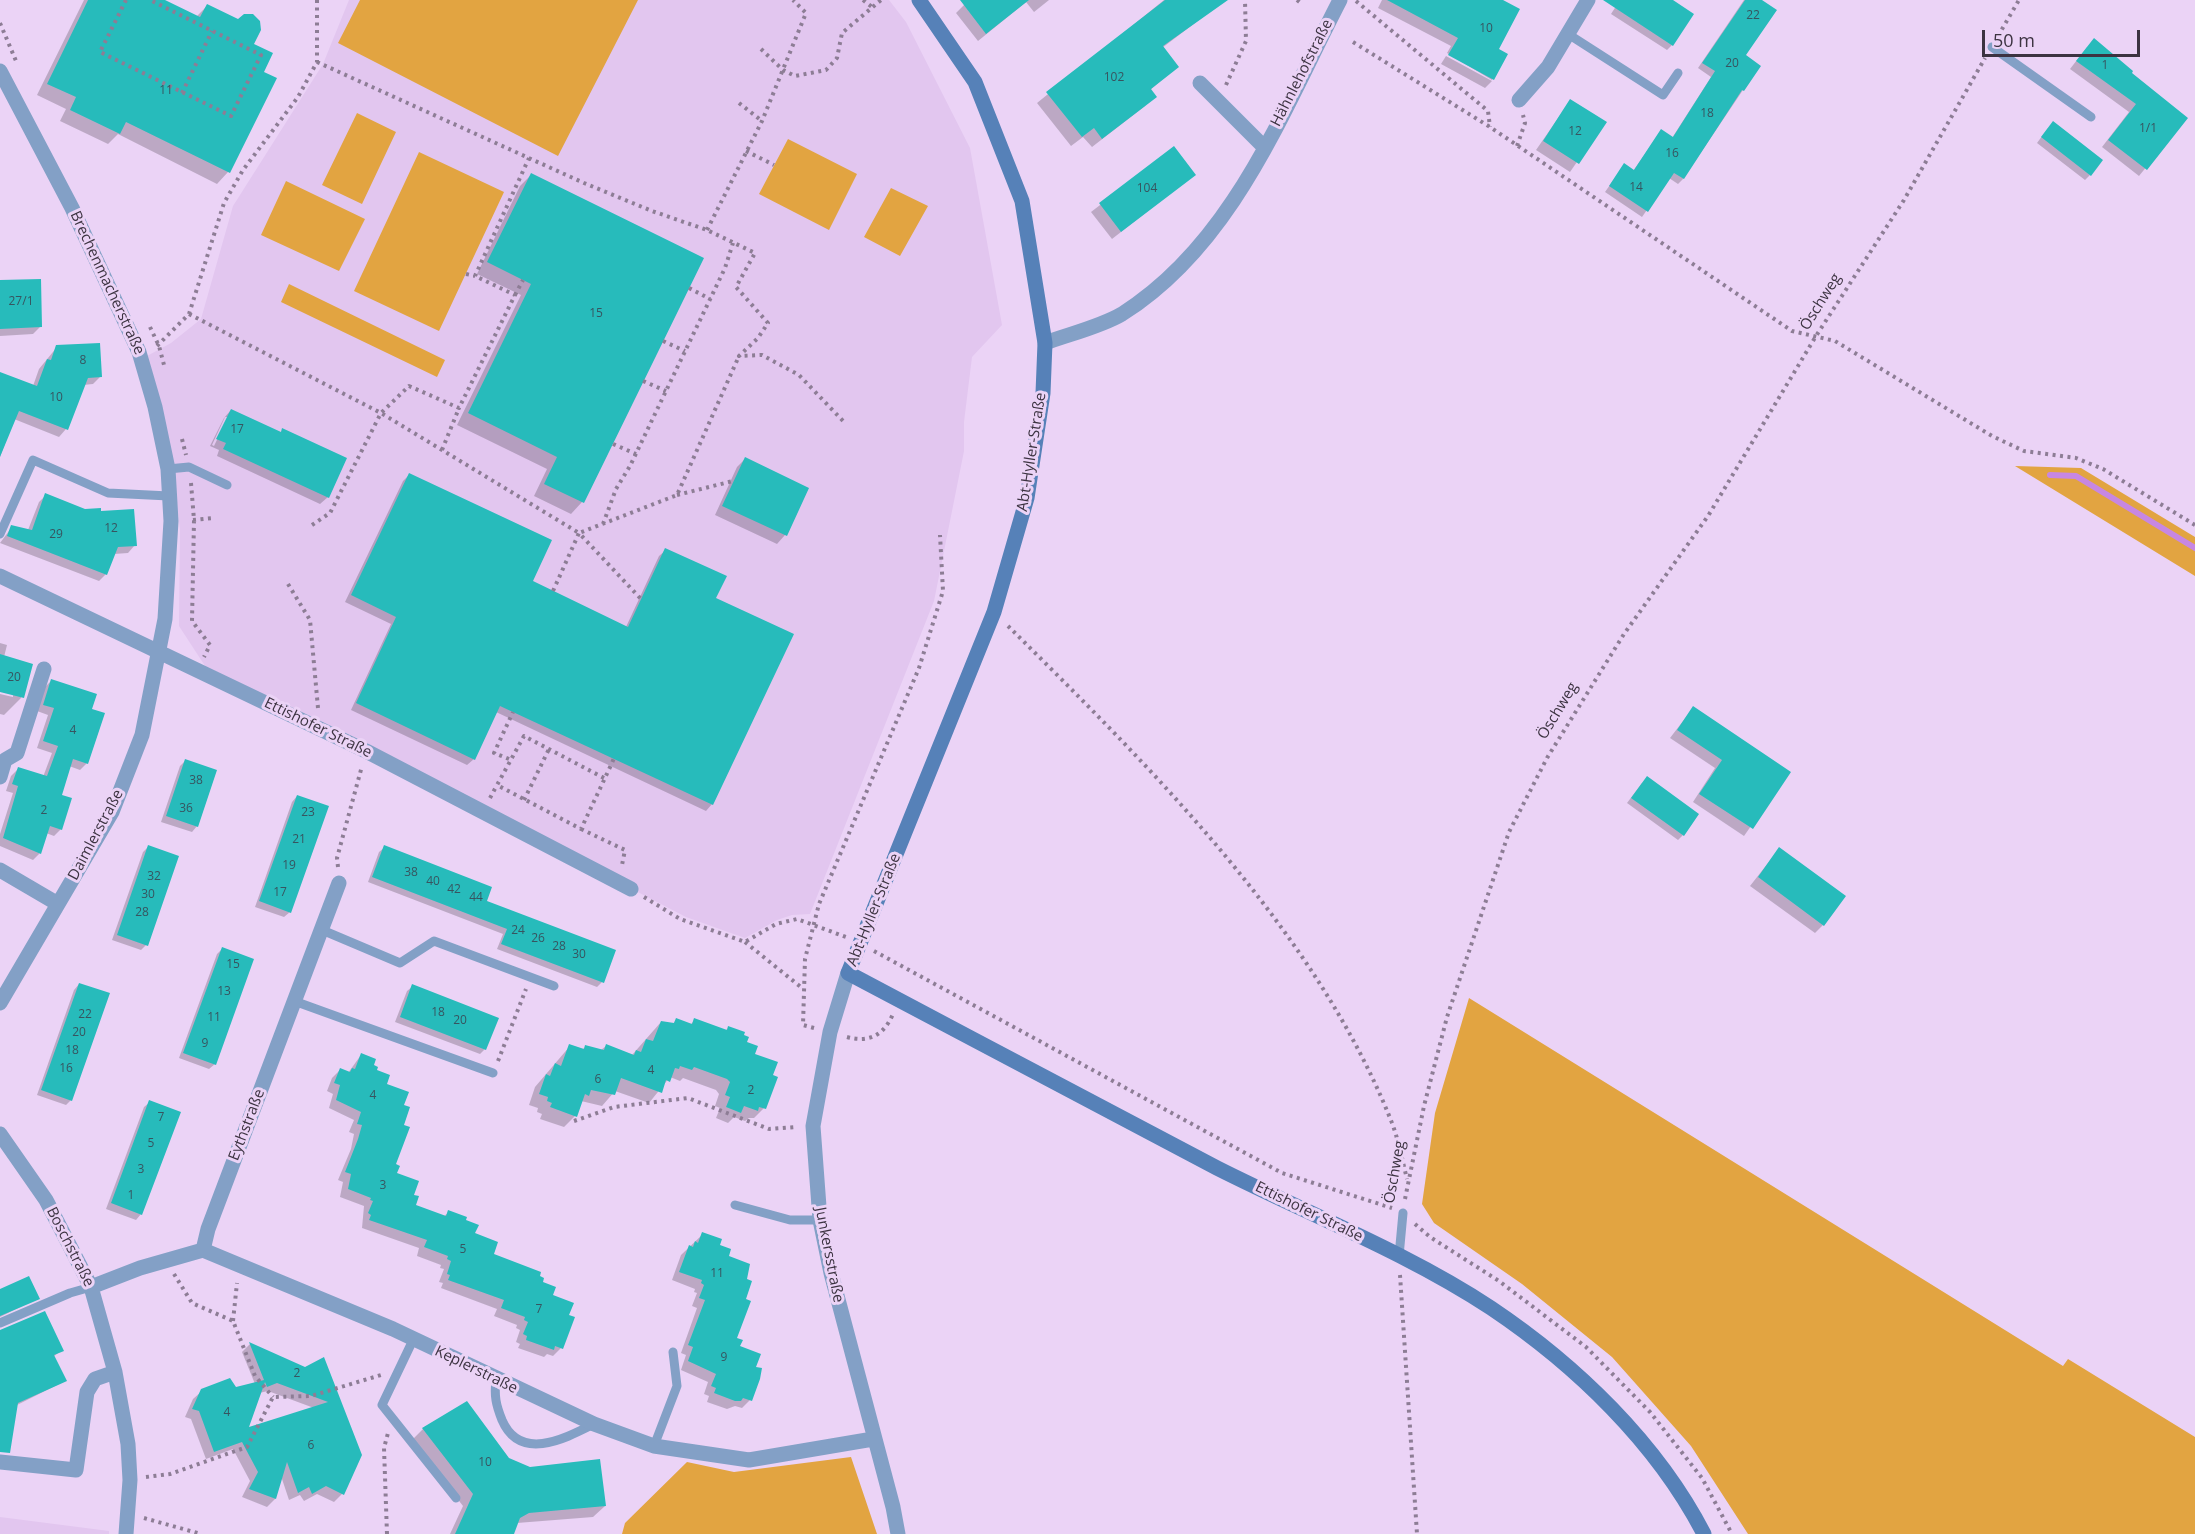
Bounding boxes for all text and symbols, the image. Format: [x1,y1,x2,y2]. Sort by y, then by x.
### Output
house number: 22 [1746,9,1760,23]
street label: Hähnlehofstraße [1267,16,1337,130]
scale bar [1985,18,2142,56]
house number: 10 [1479,22,1493,36]
text: 50 m [1993,28,2035,52]
house number: 20 [1725,57,1739,71]
house number: 1 [2102,59,2108,73]
house number: 102 [1104,71,1124,85]
house number: 11 [159,84,173,98]
house number: 18 [1700,107,1714,121]
house number: 1/1 [2139,122,2157,136]
house number: 12 [1568,125,1582,139]
house number: 16 [1665,147,1679,161]
house number: 14 [1629,181,1643,195]
house number: 104 [1137,182,1157,196]
street label: Brechenmacherstraße [66,208,148,358]
street label: Öschweg [1797,270,1845,334]
house number: 27/1 [9,295,33,309]
house number: 15 [589,307,603,321]
house number: 8 [80,354,86,368]
house number: 10 [49,391,63,405]
street label: Abt-Hyller-Straße [1014,391,1050,513]
house number: 17 [230,423,244,437]
house number: 12 [104,522,118,536]
house number: 29 [49,528,63,542]
house number: 20 [7,671,21,685]
street label: Öschweg [1534,679,1582,743]
street label: Ettishofer Straße [261,694,375,762]
house number: 4 [70,724,76,738]
house number: 38 [189,774,203,788]
street label: Daimlerstraße [65,787,127,883]
house number: 36 [179,802,193,816]
house number: 2 [41,804,47,818]
house number: 23 [301,806,315,820]
house number: 21 [292,833,306,847]
street label: Abt-Hyller-Straße [843,851,905,969]
house number: 19 [282,859,296,873]
house number: 38 [404,866,418,880]
house number: 32 [147,870,161,884]
house number: 40 [426,875,440,889]
house number: 42 [447,883,461,897]
house number: 17 [273,886,287,900]
house number: 30 [141,888,155,902]
house number: 44 [469,891,483,905]
house number: 28 [135,906,149,920]
house number: 24 [511,924,525,938]
house number: 26 [531,932,545,946]
house number: 28 [552,940,566,954]
house number: 30 [572,948,586,962]
house number: 15 [226,958,240,972]
house number: 13 [217,985,231,999]
house number: 18 [431,1006,445,1020]
house number: 22 [78,1008,92,1022]
house number: 11 [207,1011,221,1025]
house number: 20 [453,1014,467,1028]
house number: 20 [72,1026,86,1040]
house number: 9 [202,1037,208,1051]
house number: 18 [65,1044,79,1058]
house number: 16 [59,1062,73,1076]
house number: 4 [648,1064,654,1078]
house number: 6 [595,1073,601,1087]
house number: 2 [748,1084,754,1098]
street label: Eythstraße [225,1087,269,1163]
house number: 4 [370,1089,376,1103]
house number: 7 [158,1111,164,1125]
house number: 5 [148,1137,154,1151]
street label: Öschweg [1381,1139,1409,1205]
house number: 3 [138,1163,144,1177]
street label: Ettishofer Straße [1252,1178,1366,1246]
house number: 3 [380,1179,386,1193]
house number: 1 [128,1189,134,1203]
street label: Boschstraße [42,1204,98,1290]
street label: Junkersstraße [811,1206,847,1304]
house number: 5 [460,1243,466,1257]
house number: 11 [710,1267,724,1281]
house number: 7 [536,1303,542,1317]
street label: Keplerstraße [432,1342,520,1398]
house number: 9 [721,1351,727,1365]
house number: 2 [294,1367,300,1381]
house number: 4 [224,1406,230,1420]
house number: 6 [308,1439,314,1453]
house number: 10 [478,1456,492,1470]

